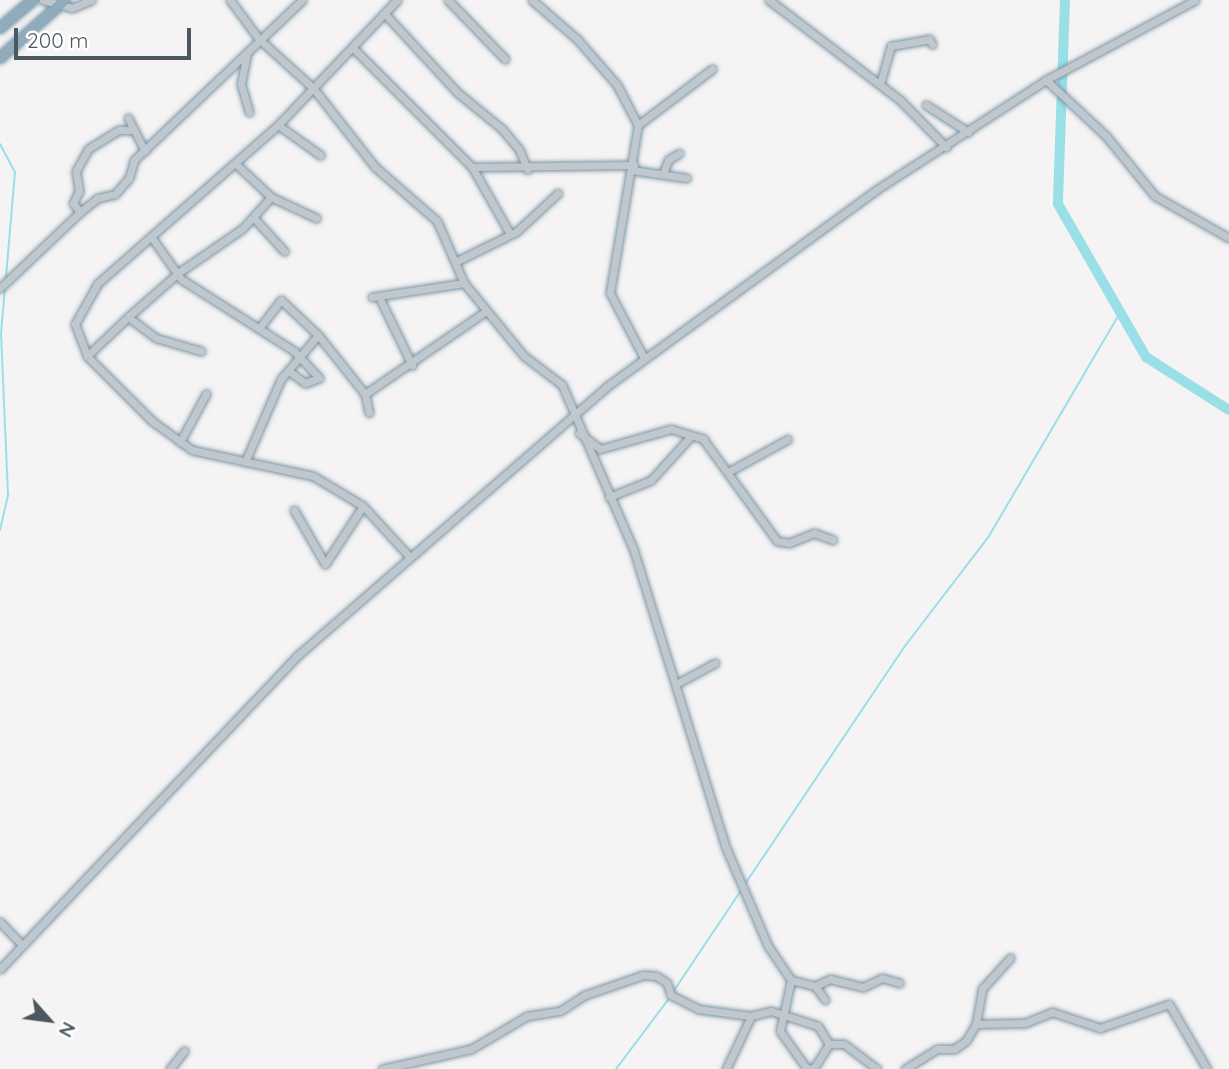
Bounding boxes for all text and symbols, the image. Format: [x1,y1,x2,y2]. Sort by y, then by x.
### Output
scale bar [18,14,194,58]
text: 200 m [27,27,89,53]
north arrow [14,985,84,1055]
text: N [54,1018,81,1042]

